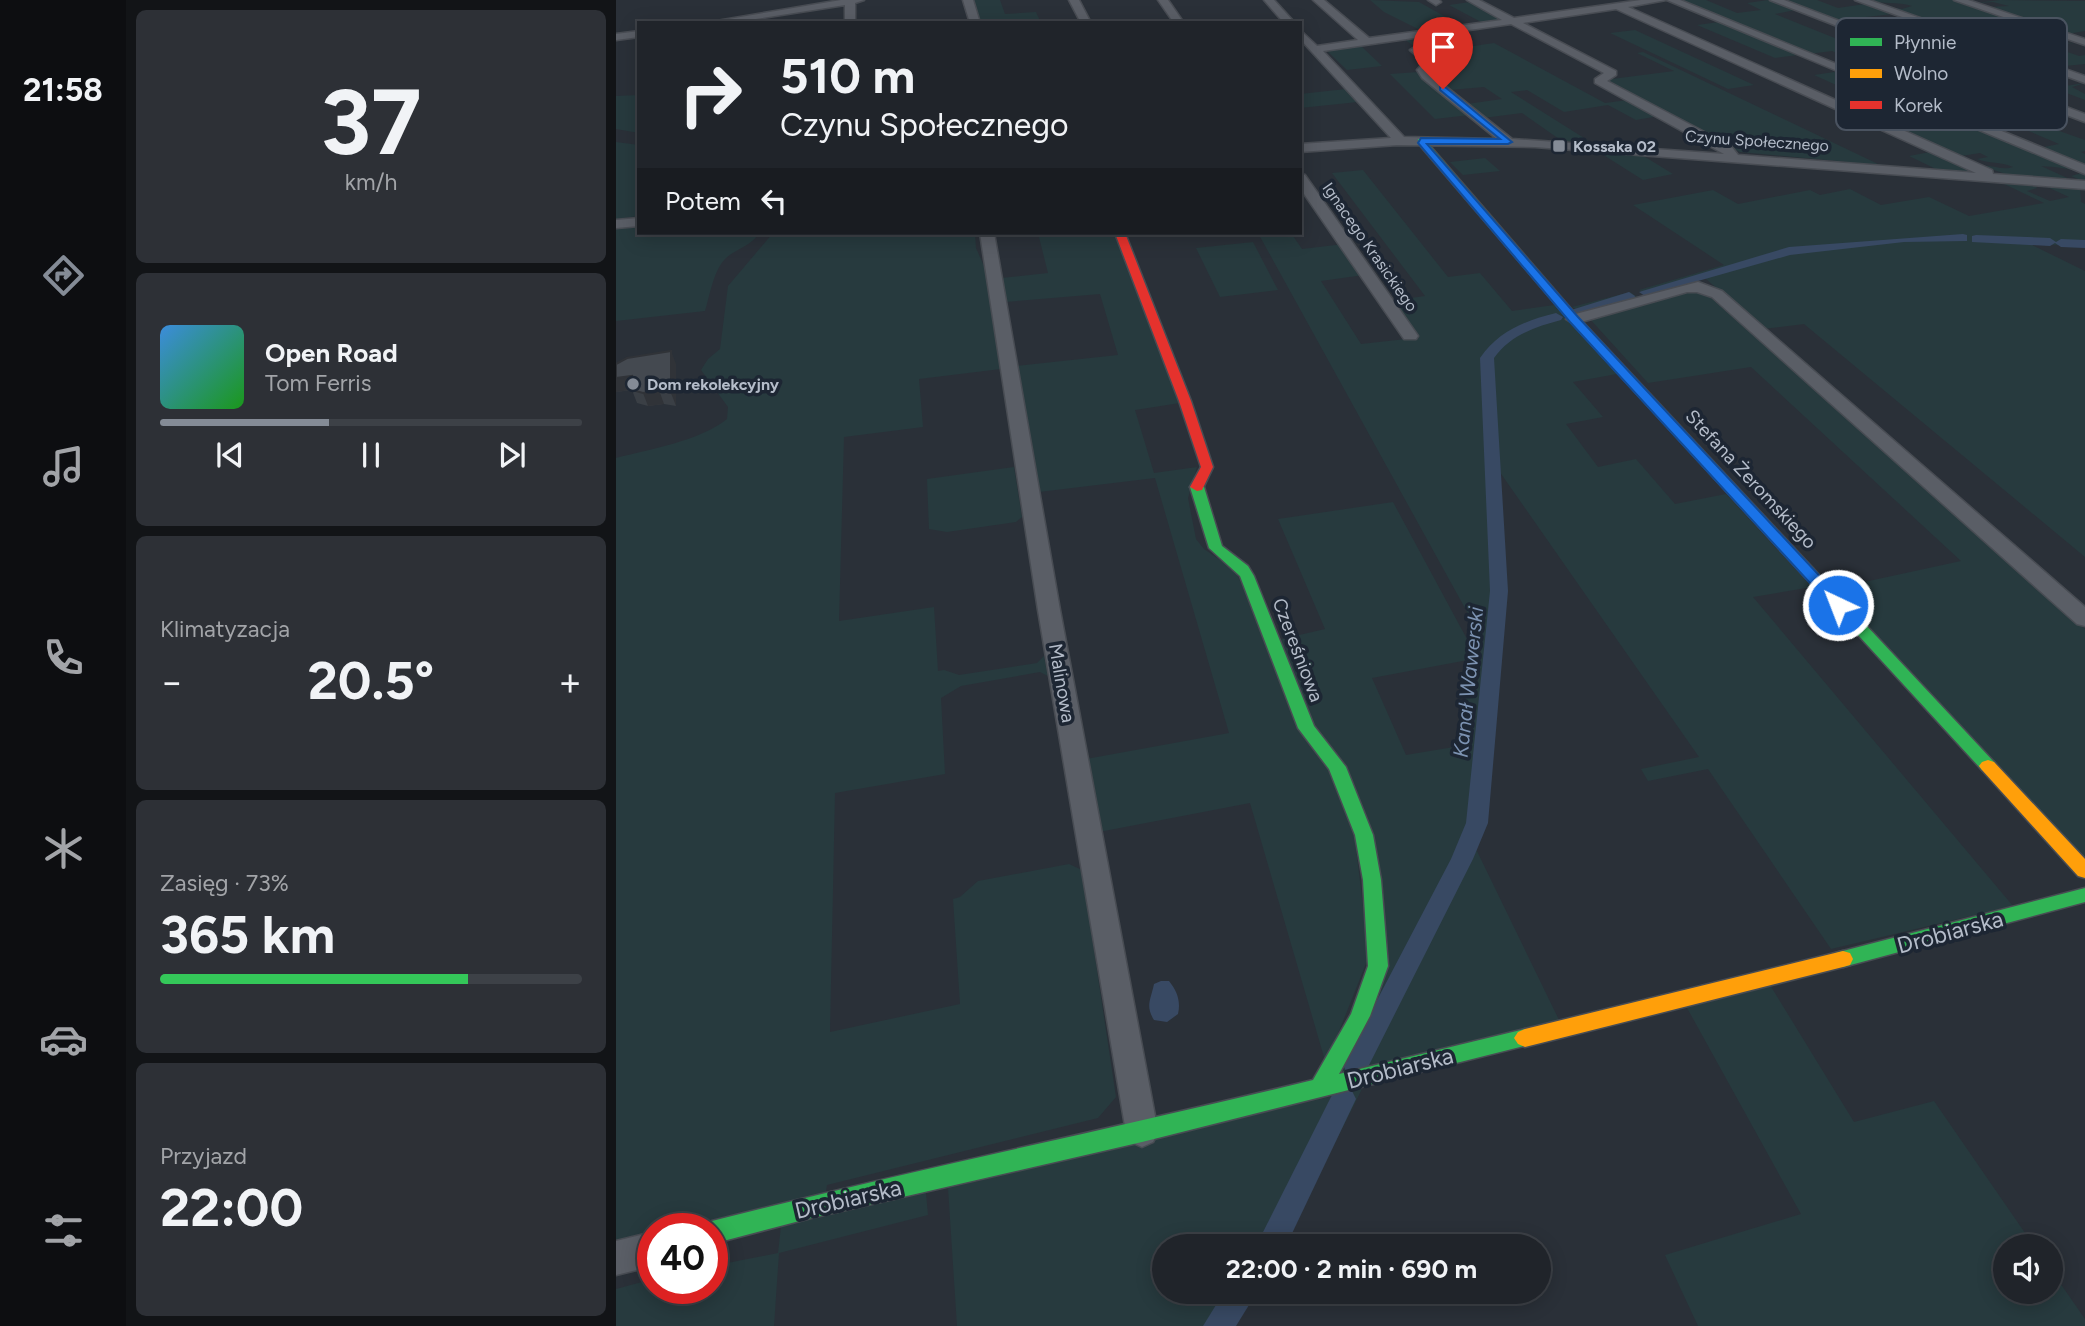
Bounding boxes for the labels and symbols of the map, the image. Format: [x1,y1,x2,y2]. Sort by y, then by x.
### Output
pin [1413,17,1473,89]
legend [1836,18,2067,130]
text: Płynnie [1894,31,1956,54]
text: Wolno [1894,62,1948,85]
text: Korek [1894,94,1943,117]
street label: Czynu Społecznego [1684,126,1830,156]
place label: Kossaka 02 [1573,137,1656,156]
marker: Kossaka 02 [1551,138,1567,154]
street label: Ignacego Krasickiego [1318,179,1422,315]
place label: Dom rekolekcyjny [647,375,780,394]
marker: Dom rekolekcyjny [625,376,641,392]
street label: Stefana Żeromskiego [1681,405,1821,553]
position arrow [1801,568,1875,642]
street label: Czereśniowa [1268,595,1328,705]
water label: Kanał Wawerski [1448,605,1488,759]
street label: Malinowa [1044,642,1080,724]
street label: Drobiarska [1894,904,2006,960]
street label: Drobiarska [1344,1041,1456,1095]
street label: Drobiarska [792,1173,904,1225]
speed limit sign: 40 [637,1213,728,1304]

